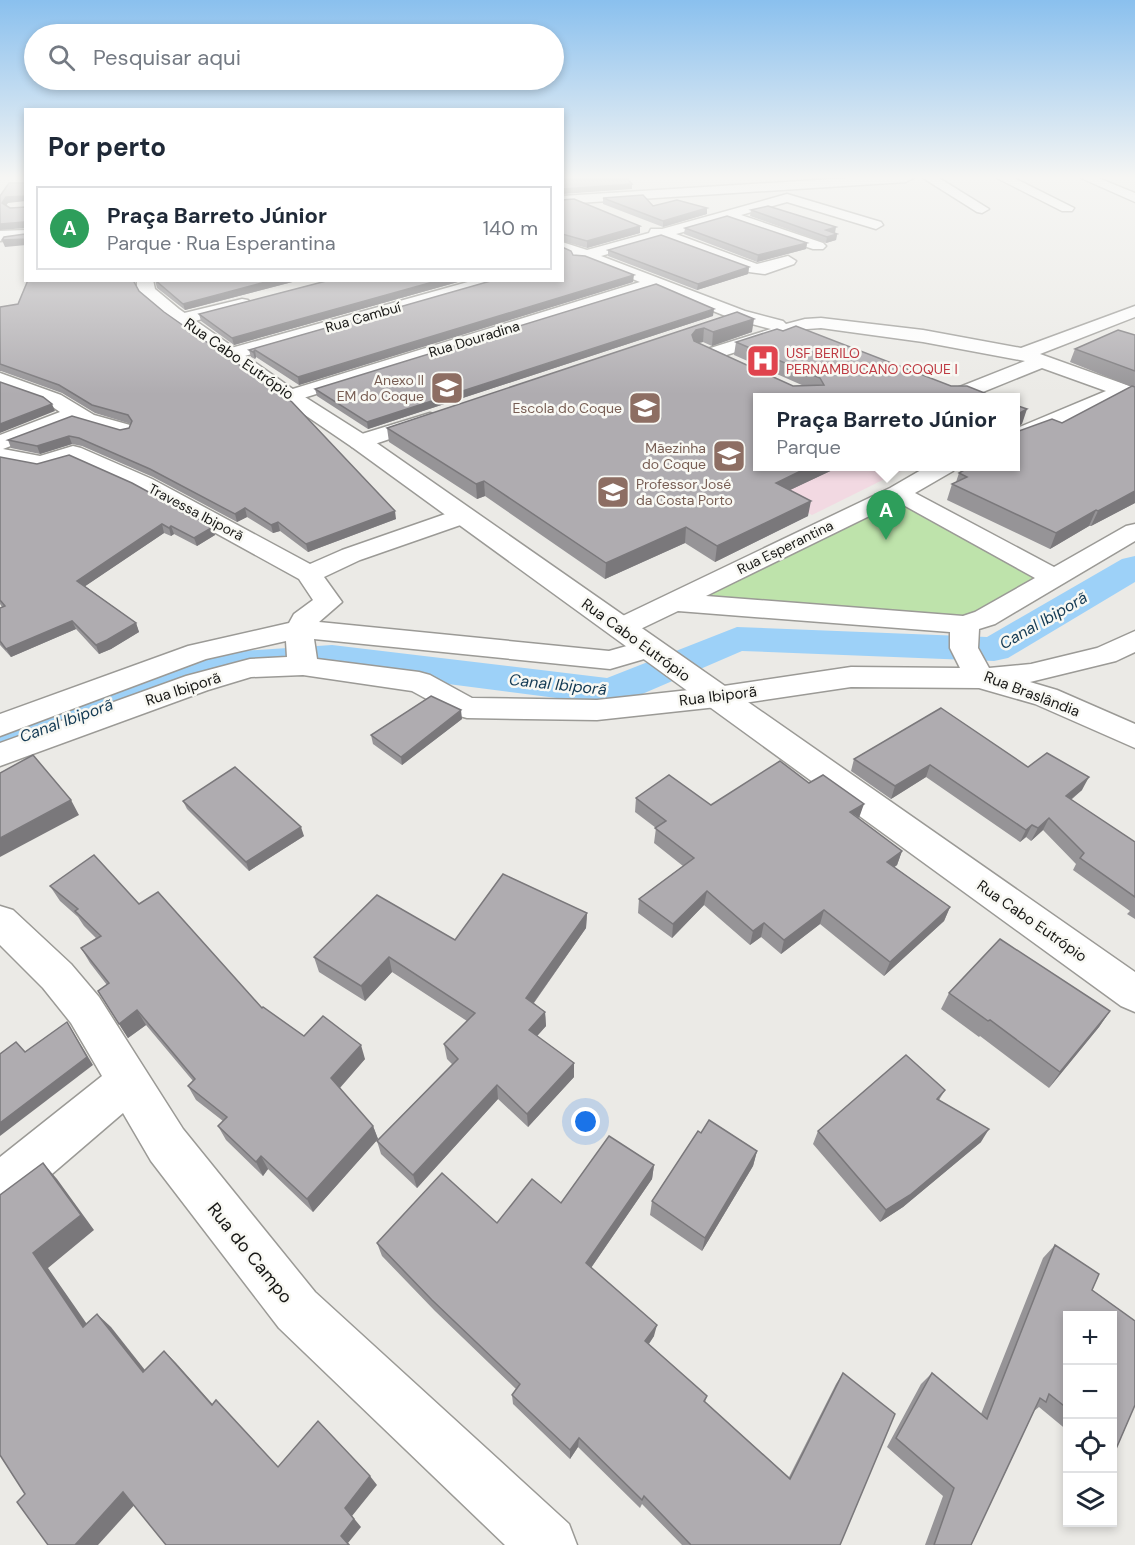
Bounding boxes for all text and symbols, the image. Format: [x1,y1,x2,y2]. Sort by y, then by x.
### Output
search box [24,24,564,90]
icon: search [45,41,78,74]
text: Pesquisar aqui [93,43,241,72]
text: Por perto [48,130,166,164]
text: Praça Barreto Júnior [107,201,327,230]
text: A [62,215,77,241]
text: 140 m [483,215,538,241]
text: Parque · Rua Esperantina [107,230,336,256]
street label: Rua Cambuí [323,297,404,336]
street label: Rua Cabo Eutrópio [180,314,298,404]
street label: Rua Douradina [426,317,522,361]
hospital icon: USF BERILO PERNAMBUCANO COQUE I [745,343,781,379]
place label: USF BERILO PERNAMBUCANO COQUE I [786,344,958,378]
school or university icon: Anexo II EM do Coque [429,370,465,406]
place label: Anexo II EM do Coque [337,371,424,405]
school or university icon: Escola do Coque [627,390,663,426]
popup [753,393,1020,471]
place label: Escola do Coque [512,399,622,417]
text: Praça Barreto Júnior [777,405,996,434]
text: Parque [777,434,841,460]
school or university icon: Mãezinha do Coque [711,438,747,474]
place label: Mãezinha do Coque [642,439,706,473]
school or university icon: Professor José da Costa Porto [595,474,631,510]
place label: Professor José da Costa Porto [636,475,733,509]
street label: Travessa Ibiporã [145,479,247,545]
pin: A [866,490,906,540]
street label: Rua Esperantina [734,516,836,578]
water label: Canal Ibiporã [995,587,1091,654]
street label: Rua Cabo Eutrópio [578,594,694,686]
street label: Rua Ibiporã [143,667,223,711]
street label: Rua Braslândia [981,667,1083,721]
water label: Canal Ibiporã [508,669,608,700]
street label: Rua Ibiporã [678,681,758,711]
water label: Canal Ibiporã [16,694,116,747]
street label: Rua Cabo Eutrópio [973,876,1091,966]
your location [571,1107,600,1136]
street label: Rua do Campo [202,1198,298,1308]
map controls [1063,1311,1117,1527]
button: + [1063,1311,1117,1365]
button: − [1063,1365,1117,1419]
button: locate [1063,1419,1117,1473]
button: layers [1063,1473,1117,1527]

